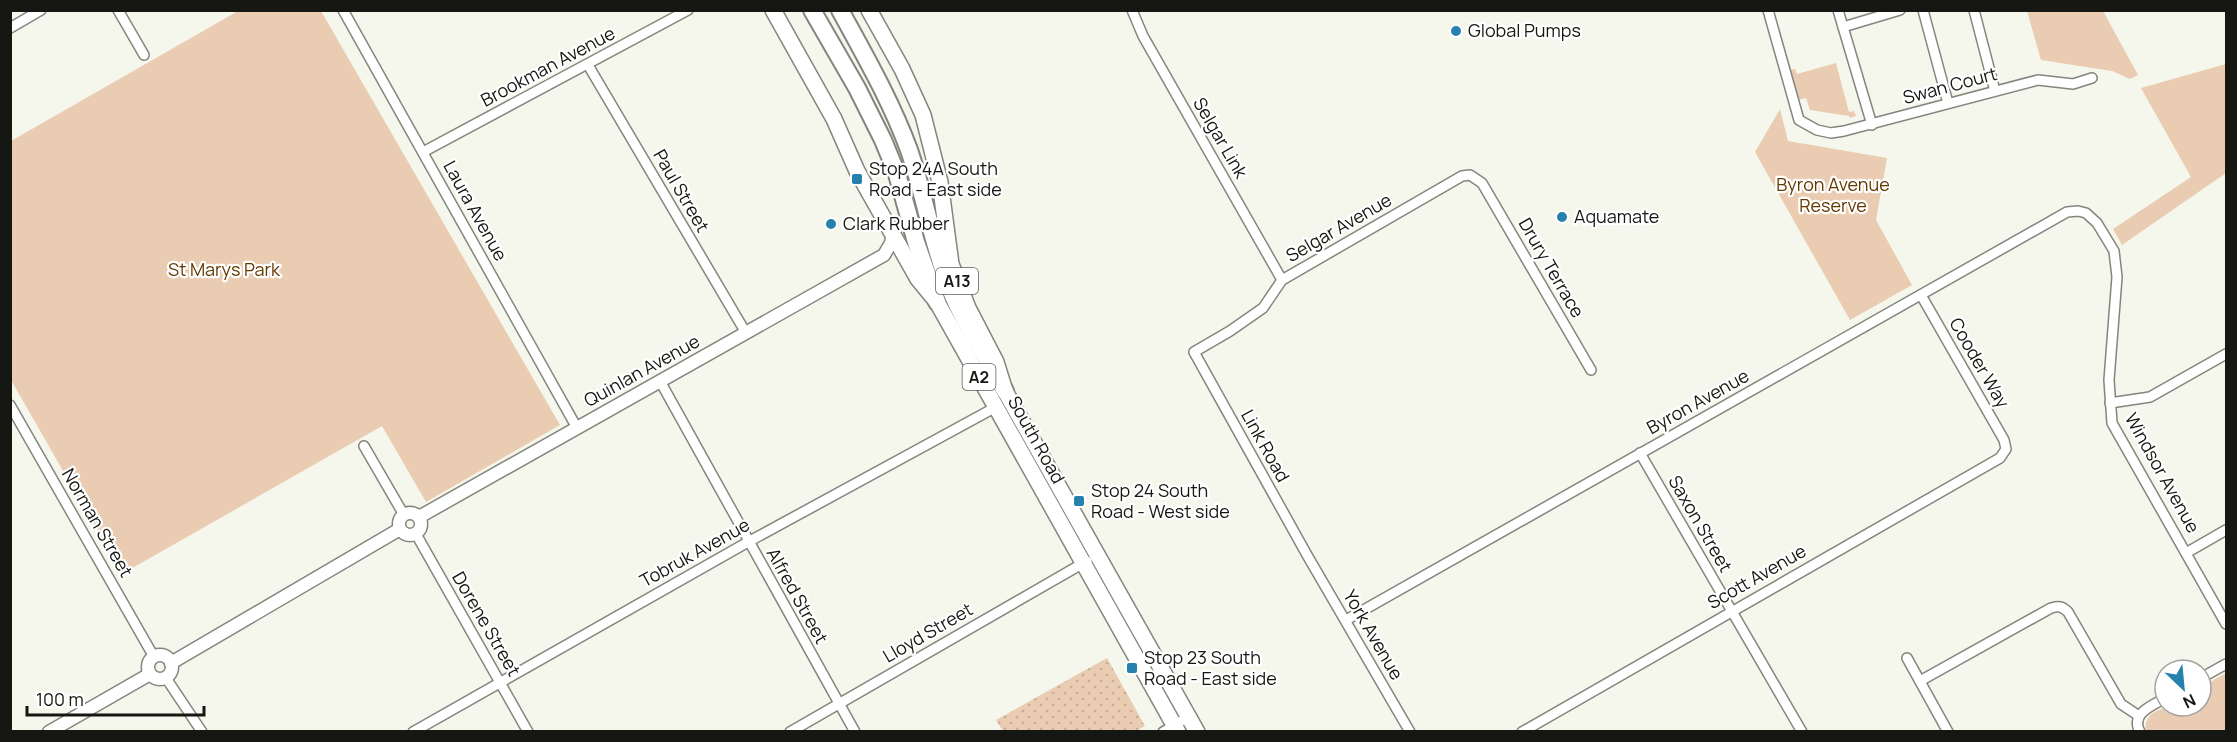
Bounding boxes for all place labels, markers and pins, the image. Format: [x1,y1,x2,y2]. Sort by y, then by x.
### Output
place label: Global Pumps [1468,18,1581,42]
marker: Global Pumps [1449,24,1463,38]
place label: Stop 24A South Road - East side [869,156,1002,201]
marker: Stop 24A South Road - East side [850,172,864,186]
place label: Aquamate [1574,204,1659,228]
marker: Aquamate [1555,210,1569,224]
place label: Clark Rubber [843,211,950,235]
marker: Clark Rubber [824,217,838,231]
place label: Stop 24 South Road - West side [1091,478,1230,523]
marker: Stop 24 South Road - West side [1072,494,1086,508]
place label: Stop 23 South Road - East side [1144,645,1277,690]
marker: Stop 23 South Road - East side [1125,661,1139,675]

